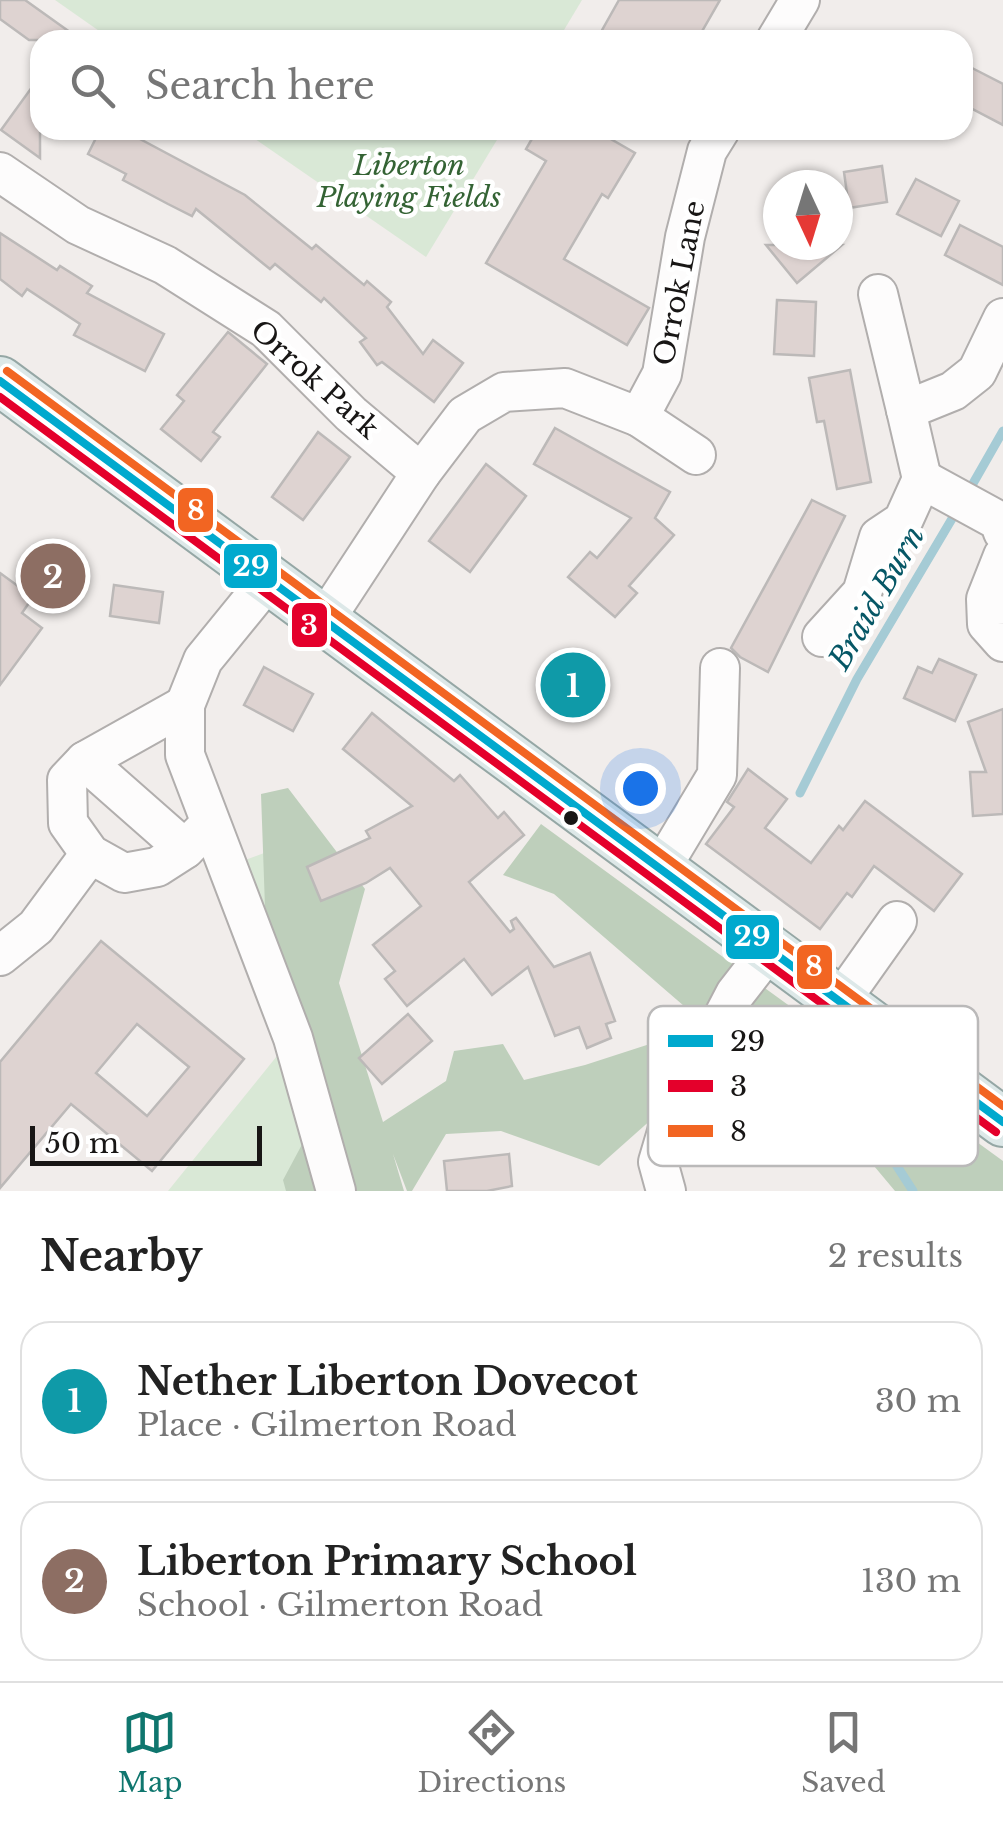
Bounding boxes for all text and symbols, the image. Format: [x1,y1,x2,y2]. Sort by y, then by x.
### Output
search box [30,30,973,140]
icon: search [65,58,120,113]
text: Search here [145,62,375,109]
park label: Liberton Playing Fields [316,148,501,215]
north arrow [763,170,853,260]
street label: Orrok Lane [646,198,713,369]
street label: Orrok Park [243,312,387,447]
line badge: 8 [176,486,215,534]
text: 8 [187,493,205,528]
water label: Braid Burn [820,519,932,677]
pin: 2 [20,538,86,614]
line badge: 29 [222,542,279,590]
text: 29 [232,549,270,584]
line badge: 3 [290,601,329,649]
text: 3 [300,608,318,643]
pin: 1 [540,648,606,722]
your location [615,763,666,814]
unlabelled marker [561,808,581,828]
line badge: 29 [724,913,781,961]
text: 29 [733,919,771,954]
line badge: 8 [795,943,834,991]
text: 8 [805,949,823,984]
legend [648,1006,978,1166]
text: 29 [730,1024,765,1059]
text: 3 [730,1069,747,1104]
text: 8 [730,1114,747,1149]
scale bar [30,1121,262,1166]
text: 50 m [45,1126,119,1161]
text: Nearby [40,1230,203,1282]
text: 2 results [828,1236,963,1276]
text: Nether Liberton Dovecot [137,1358,638,1405]
text: 1 [68,1381,81,1421]
text: 30 m [875,1381,961,1421]
text: Place · Gilmerton Road [137,1405,517,1445]
text: Liberton Primary School [137,1538,637,1585]
text: 2 [64,1561,85,1601]
text: 130 m [861,1561,961,1601]
text: School · Gilmerton Road [137,1585,543,1625]
tab: Map [117,1705,182,1800]
tab: Directions [417,1705,566,1800]
tab: Saved [801,1705,886,1800]

